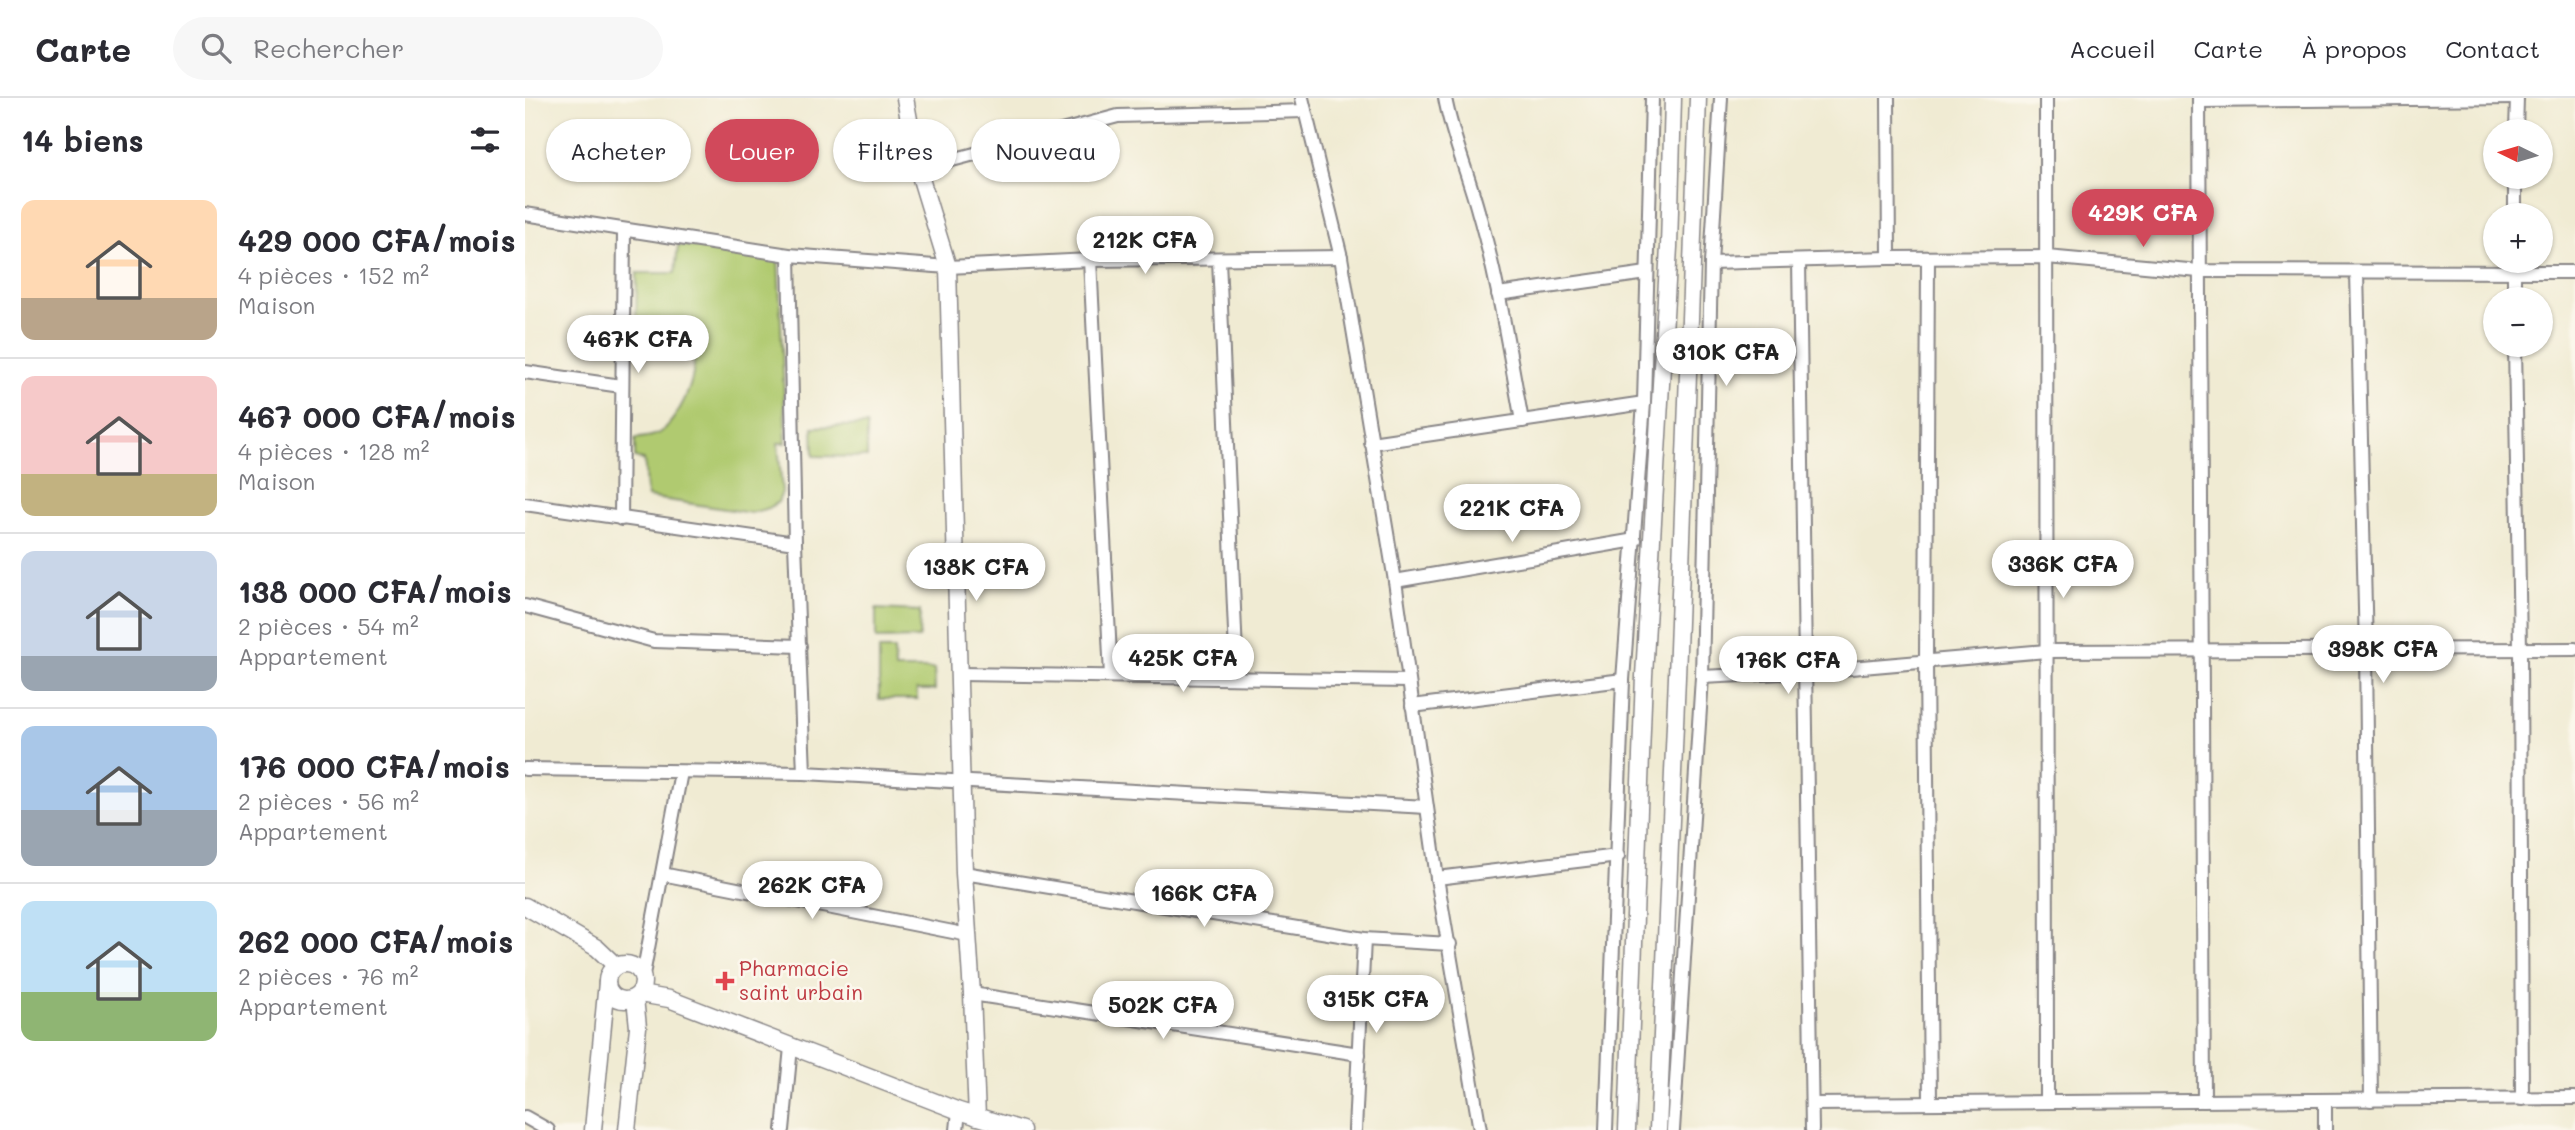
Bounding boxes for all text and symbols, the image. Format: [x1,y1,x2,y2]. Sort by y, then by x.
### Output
search box [173,17,663,80]
text: Carte [35,27,131,70]
icon: search [197,29,235,67]
text: Rechercher [253,31,404,65]
text: Accueil [2069,33,2155,64]
text: Carte [2193,33,2263,64]
text: À propos [2301,33,2407,64]
text: Contact [2445,33,2540,64]
chip: Acheter [546,119,691,182]
chip: Louer [705,119,819,182]
chip: Filtres [833,119,957,182]
chip: Nouveau [971,119,1120,182]
north arrow [2483,119,2553,189]
map controls [2483,119,2553,357]
text: 14 biens [21,120,144,160]
icon: filters [466,121,504,159]
pin: 429K CFA [2071,190,2215,249]
text: 429K CFA [2088,197,2198,227]
button: + [2483,203,2553,273]
pin: 212K CFA [1073,216,1217,276]
text: 429 000 CFA/mois [238,220,516,260]
text: 212K CFA [1093,224,1197,254]
icon: home [77,228,161,312]
text: 4 pièces · 152 m² [238,260,429,290]
button: − [2483,287,2553,357]
text: Maison [238,290,315,320]
pin: 467K CFA [566,316,710,375]
text: 467K CFA [583,323,693,353]
pin: 310K CFA [1654,328,1798,388]
text: 310K CFA [1672,336,1780,366]
text: 467 000 CFA/mois [238,396,516,436]
icon: home [77,404,161,488]
text: 4 pièces · 128 m² [238,436,429,466]
text: Maison [238,466,315,496]
pin: 221K CFA [1440,484,1584,544]
text: 221K CFA [1460,492,1564,522]
pin: 336K CFA [1991,540,2135,600]
pin: 138K CFA [904,544,1048,603]
text: 336K CFA [2008,548,2118,578]
text: 138K CFA [922,551,1030,581]
text: 138 000 CFA/mois [238,571,512,611]
icon: home [77,579,161,663]
text: 2 pièces · 54 m² [238,611,419,641]
pin: 398K CFA [2311,626,2455,685]
text: 398K CFA [2328,633,2438,663]
pin: 425K CFA [1111,634,1255,694]
pin: 176K CFA [1716,636,1860,696]
text: Appartement [238,641,388,671]
text: 425K CFA [1128,642,1238,672]
text: 176K CFA [1735,644,1841,674]
text: 176 000 CFA/mois [238,746,510,786]
icon: home [77,754,161,838]
text: 2 pièces · 56 m² [238,786,419,816]
text: Appartement [238,816,388,846]
pin: 262K CFA [740,862,884,921]
text: 262K CFA [758,869,866,899]
pin: 166K CFA [1132,870,1276,929]
text: 166K CFA [1151,877,1257,907]
text: 262 000 CFA/mois [238,921,513,961]
icon: home [77,929,161,1013]
place label: Pharmacie saint urbain [739,954,863,1005]
text: 2 pièces · 76 m² [238,961,418,991]
marker: Pharmacie saint urbain [717,973,733,989]
pin: 315K CFA [1304,976,1448,1035]
pin: 502K CFA [1091,982,1235,1041]
text: 315K CFA [1323,983,1429,1013]
text: 502K CFA [1108,989,1218,1019]
text: Appartement [238,991,388,1021]

